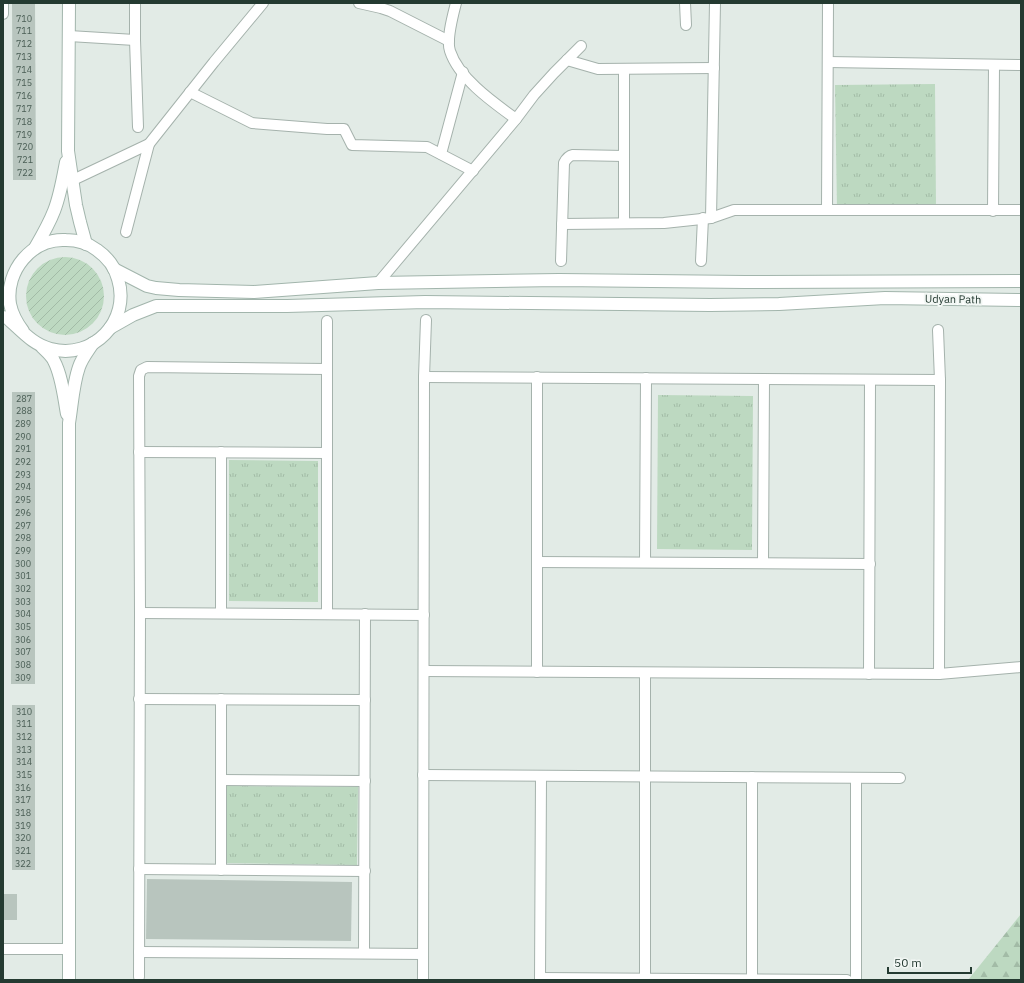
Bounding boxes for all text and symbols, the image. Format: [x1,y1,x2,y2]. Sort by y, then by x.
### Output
house number: 710 [16,13,32,24]
house number: 711 [16,25,32,36]
house number: 712 [16,38,32,49]
house number: 713 [16,51,32,62]
house number: 714 [16,64,32,75]
house number: 715 [16,77,32,88]
house number: 716 [16,90,32,101]
house number: 717 [16,103,32,114]
house number: 718 [16,116,32,127]
house number: 719 [16,129,32,140]
house number: 720 [17,141,33,152]
house number: 721 [17,154,33,165]
house number: 722 [17,167,33,178]
street label: Udyan Path [925,292,981,306]
house number: 287 [16,393,32,404]
house number: 288 [16,405,32,416]
house number: 289 [15,418,31,429]
house number: 290 [15,431,31,442]
house number: 291 [15,443,31,454]
house number: 292 [15,456,31,467]
house number: 293 [15,469,31,480]
house number: 294 [15,481,31,492]
house number: 295 [15,494,31,505]
house number: 296 [15,507,31,518]
house number: 297 [15,520,31,531]
house number: 298 [15,532,31,543]
house number: 299 [15,545,31,556]
house number: 300 [15,558,31,569]
house number: 301 [15,570,31,581]
house number: 302 [15,583,31,594]
house number: 303 [15,596,31,607]
house number: 304 [15,608,31,619]
house number: 305 [15,621,31,632]
house number: 306 [15,634,31,645]
house number: 307 [15,646,31,657]
house number: 308 [15,659,31,670]
house number: 309 [15,672,31,683]
house number: 310 [16,706,32,717]
house number: 311 [16,718,32,729]
house number: 312 [16,731,32,742]
house number: 313 [16,744,32,755]
house number: 314 [16,756,32,767]
house number: 315 [16,769,32,780]
house number: 316 [15,782,31,793]
house number: 317 [15,794,31,805]
house number: 318 [15,807,31,818]
house number: 319 [15,820,31,831]
house number: 320 [15,832,31,843]
house number: 321 [15,845,31,856]
house number: 322 [15,858,31,869]
scale bar [888,949,971,975]
text: 50 m [894,955,922,970]

